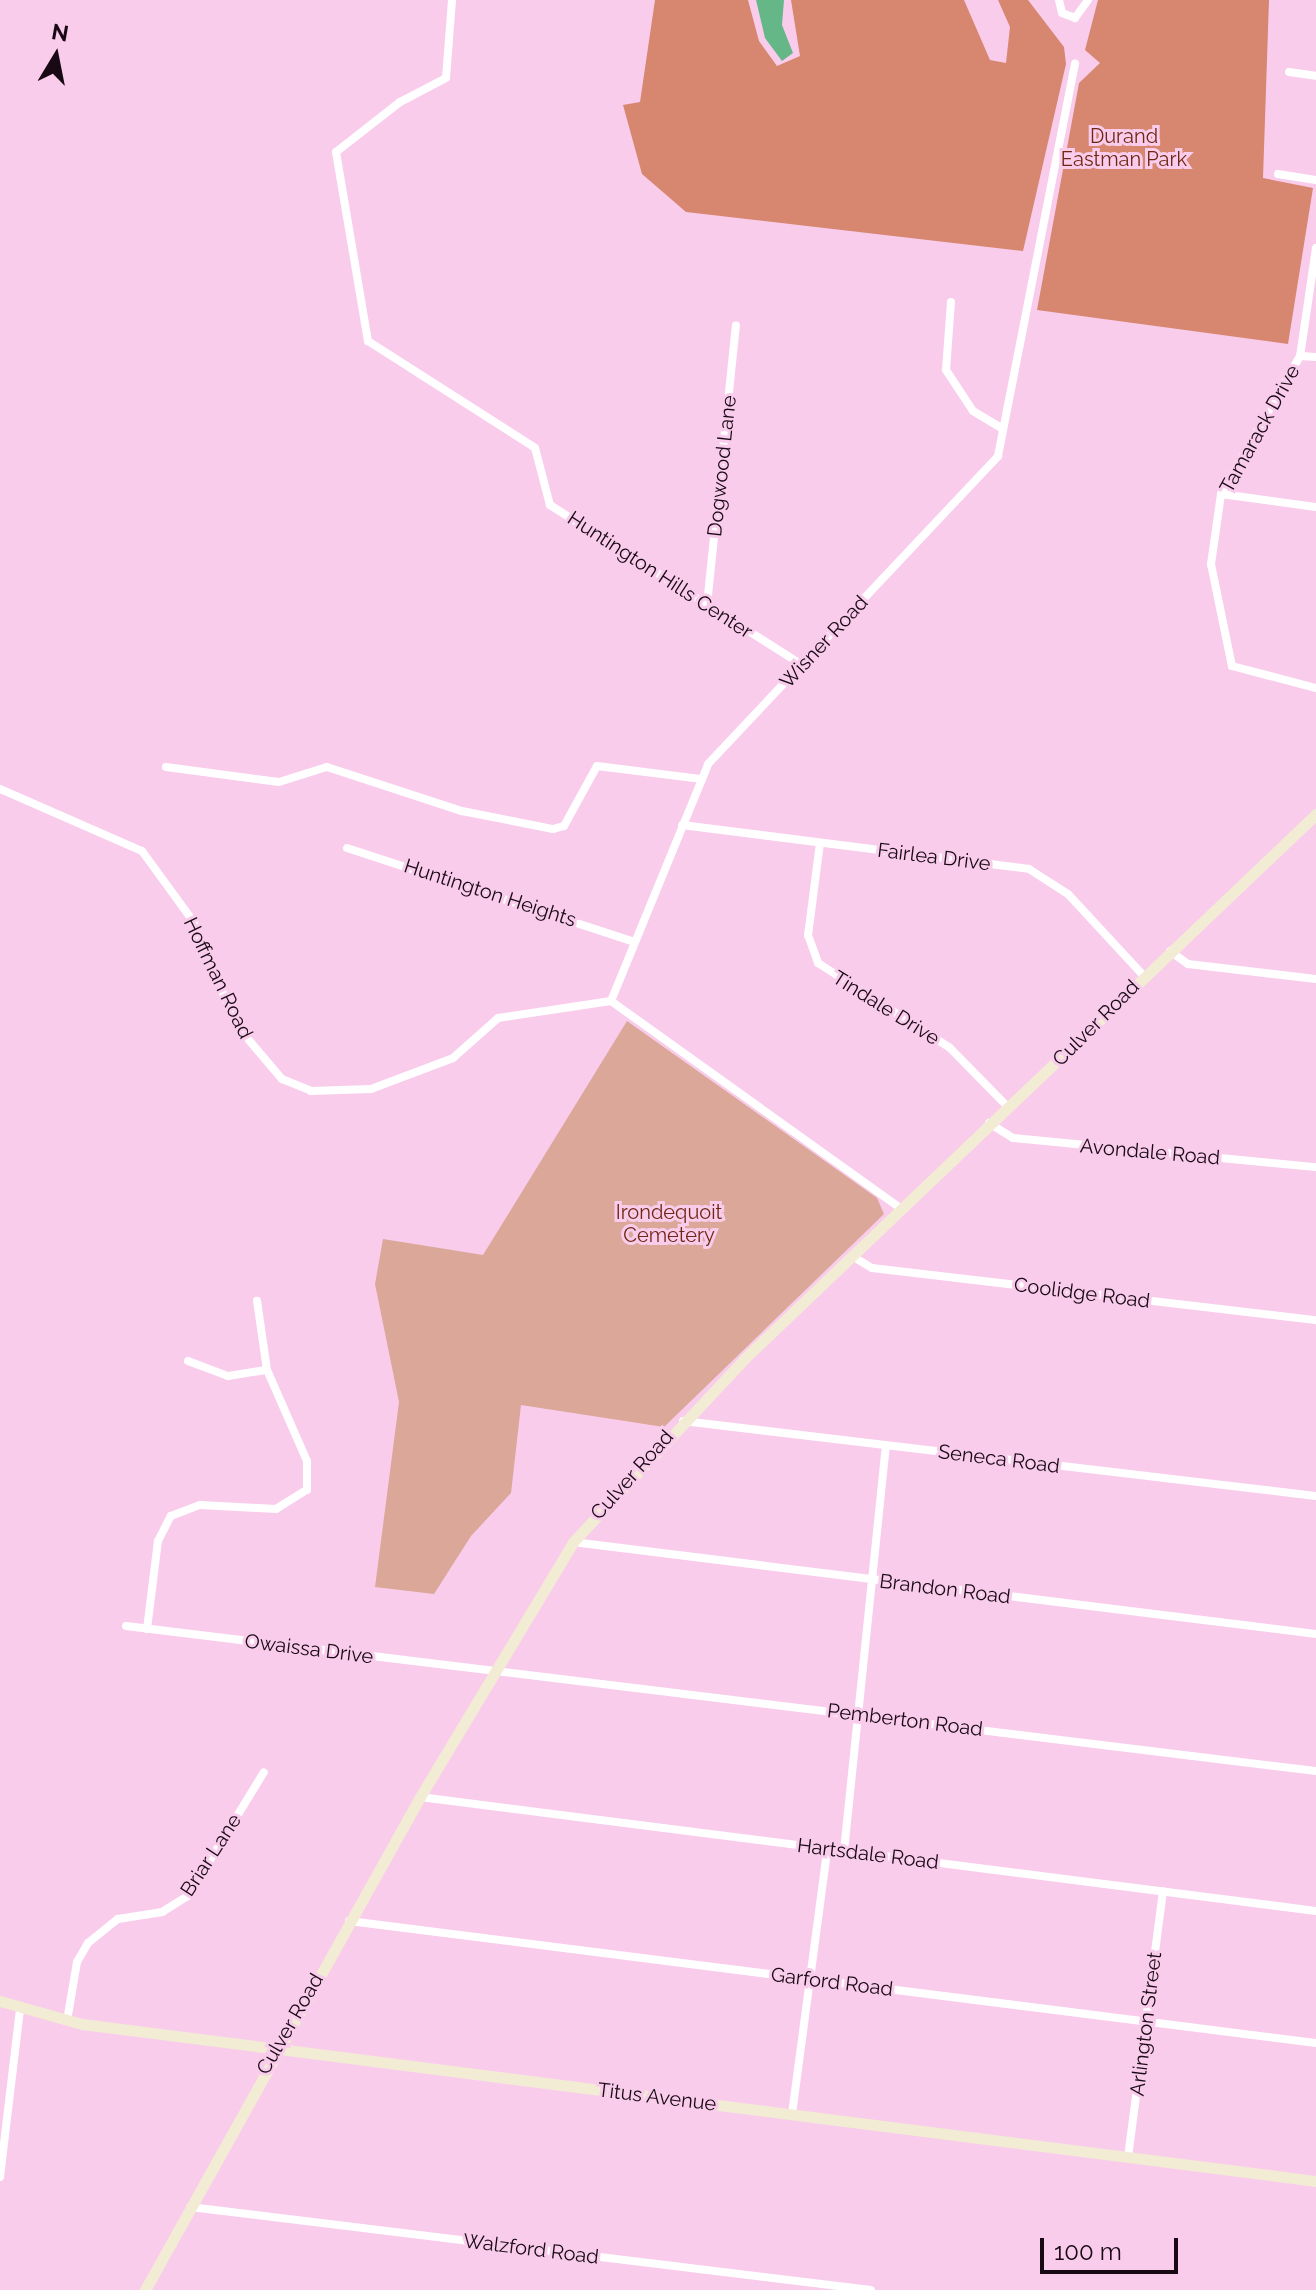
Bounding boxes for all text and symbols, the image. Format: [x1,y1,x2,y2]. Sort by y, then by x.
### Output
north arrow [16,16,96,96]
text: N [50,18,71,47]
park label: Durand Eastman Park [1061,125,1187,172]
street label: Tamarack Drive [1215,361,1305,497]
street label: Dogwood Lane [703,394,741,538]
street label: Huntington Hills Center [563,506,757,644]
street label: Wisner Road [775,591,873,693]
street label: Fairlea Drive [876,838,992,876]
street label: Huntington Heights [401,854,579,932]
street label: Hoffman Road [178,913,258,1043]
street label: Tindale Drive [828,966,944,1050]
street label: Culver Road [1048,975,1144,1071]
street label: Avondale Road [1079,1134,1221,1170]
park label: Irondequoit Cemetery [616,1200,722,1247]
street label: Coolidge Road [1013,1273,1151,1313]
street label: Culver Road [585,1425,679,1525]
street label: Seneca Road [937,1440,1061,1478]
street label: Brandon Road [878,1569,1012,1609]
street label: Owaissa Drive [243,1629,375,1669]
street label: Pemberton Road [826,1699,984,1741]
street label: Briar Lane [175,1809,247,1901]
street label: Hartsdale Road [796,1833,940,1875]
street label: Arlington Street [1125,1951,1167,2097]
street label: Garford Road [770,1963,894,2001]
street label: Culver Road [251,1969,329,2079]
street label: Titus Avenue [596,2078,718,2116]
scale bar [1044,2222,1182,2272]
street label: Walzford Road [462,2229,600,2269]
text: 100 m [1054,2237,1122,2266]

